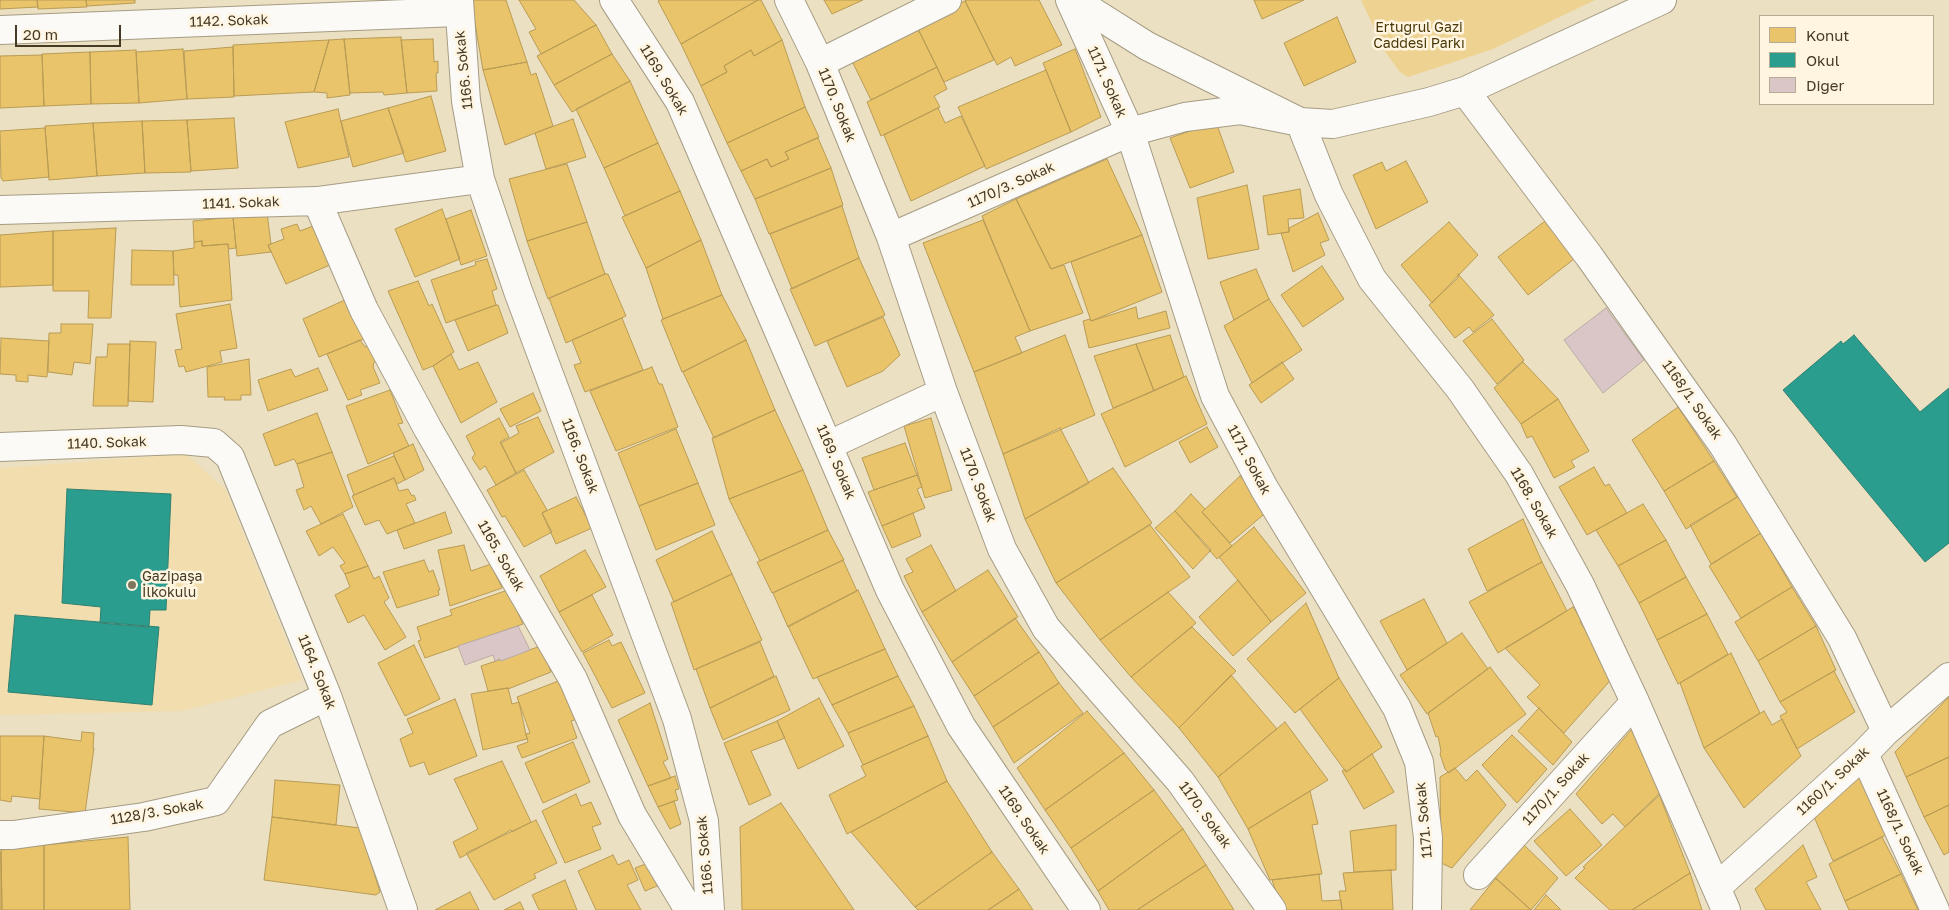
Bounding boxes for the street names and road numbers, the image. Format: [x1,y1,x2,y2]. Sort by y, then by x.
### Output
street label: 1142. Sokak [189,11,269,31]
street label: 1166. Sokak [452,30,476,110]
street label: 1169. Sokak [636,42,692,118]
street label: 1171. Sokak [1084,44,1130,120]
street label: 1170. Sokak [815,66,859,144]
street label: 1170/3. Sokak [965,158,1057,212]
street label: 1141. Sokak [202,193,280,213]
street label: 1168/1. Sokak [1659,357,1725,443]
street label: 1166. Sokak [558,416,602,496]
street label: 1169. Sokak [813,422,859,502]
street label: 1171. Sokak [1224,422,1274,498]
street label: 1140. Sokak [67,433,147,453]
street label: 1170. Sokak [956,445,1000,525]
street label: 1168. Sokak [1507,464,1561,542]
street label: 1165. Sokak [474,518,528,594]
street label: 1164. Sokak [294,632,340,712]
street label: 1160/1. Sokak [1793,743,1873,819]
street label: 1170/1. Sokak [1519,749,1593,829]
street label: 1170. Sokak [1175,778,1235,852]
street label: 1171. Sokak [1412,781,1436,859]
street label: 1169. Sokak [995,782,1053,858]
street label: 1168/1. Sokak [1873,786,1927,878]
street label: 1128/3. Sokak [109,796,205,828]
street label: 1166. Sokak [693,815,717,895]

